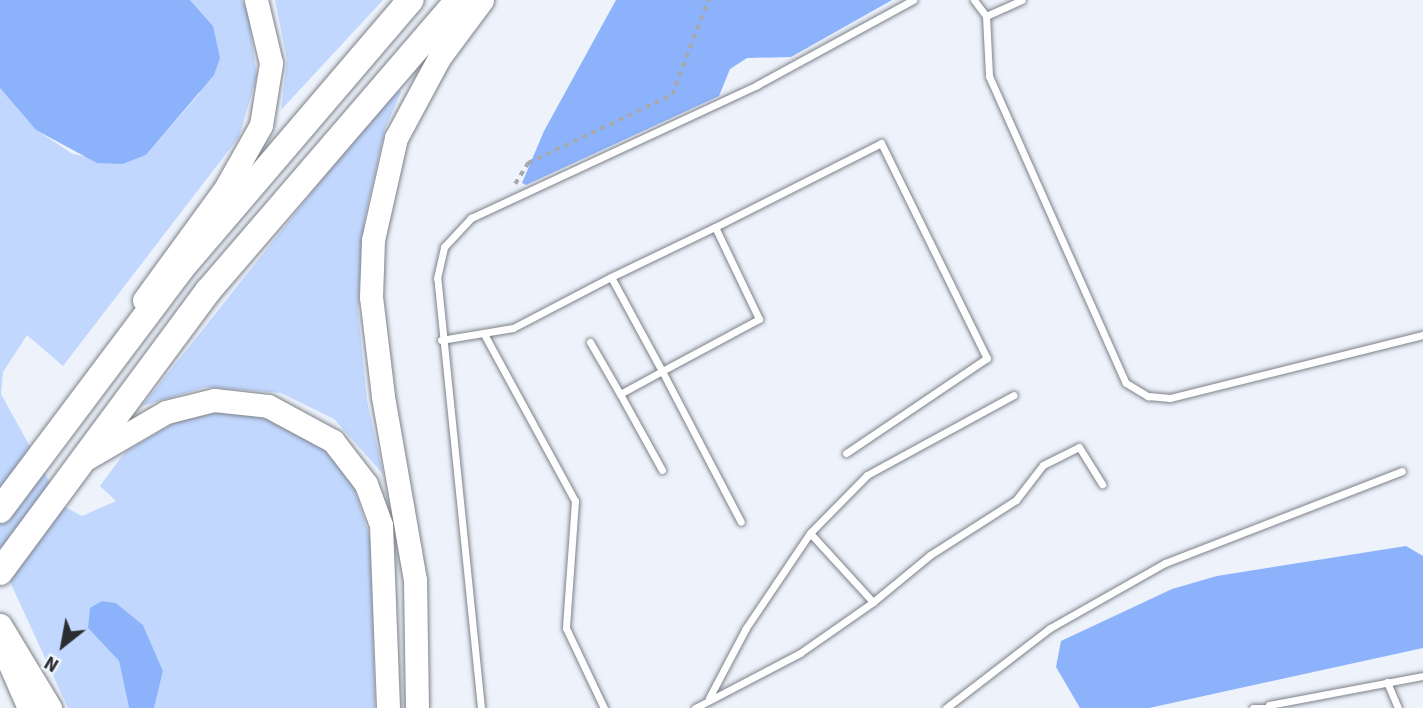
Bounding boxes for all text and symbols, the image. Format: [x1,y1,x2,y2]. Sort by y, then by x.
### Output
north arrow [28,610,98,680]
text: N [40,649,64,678]

